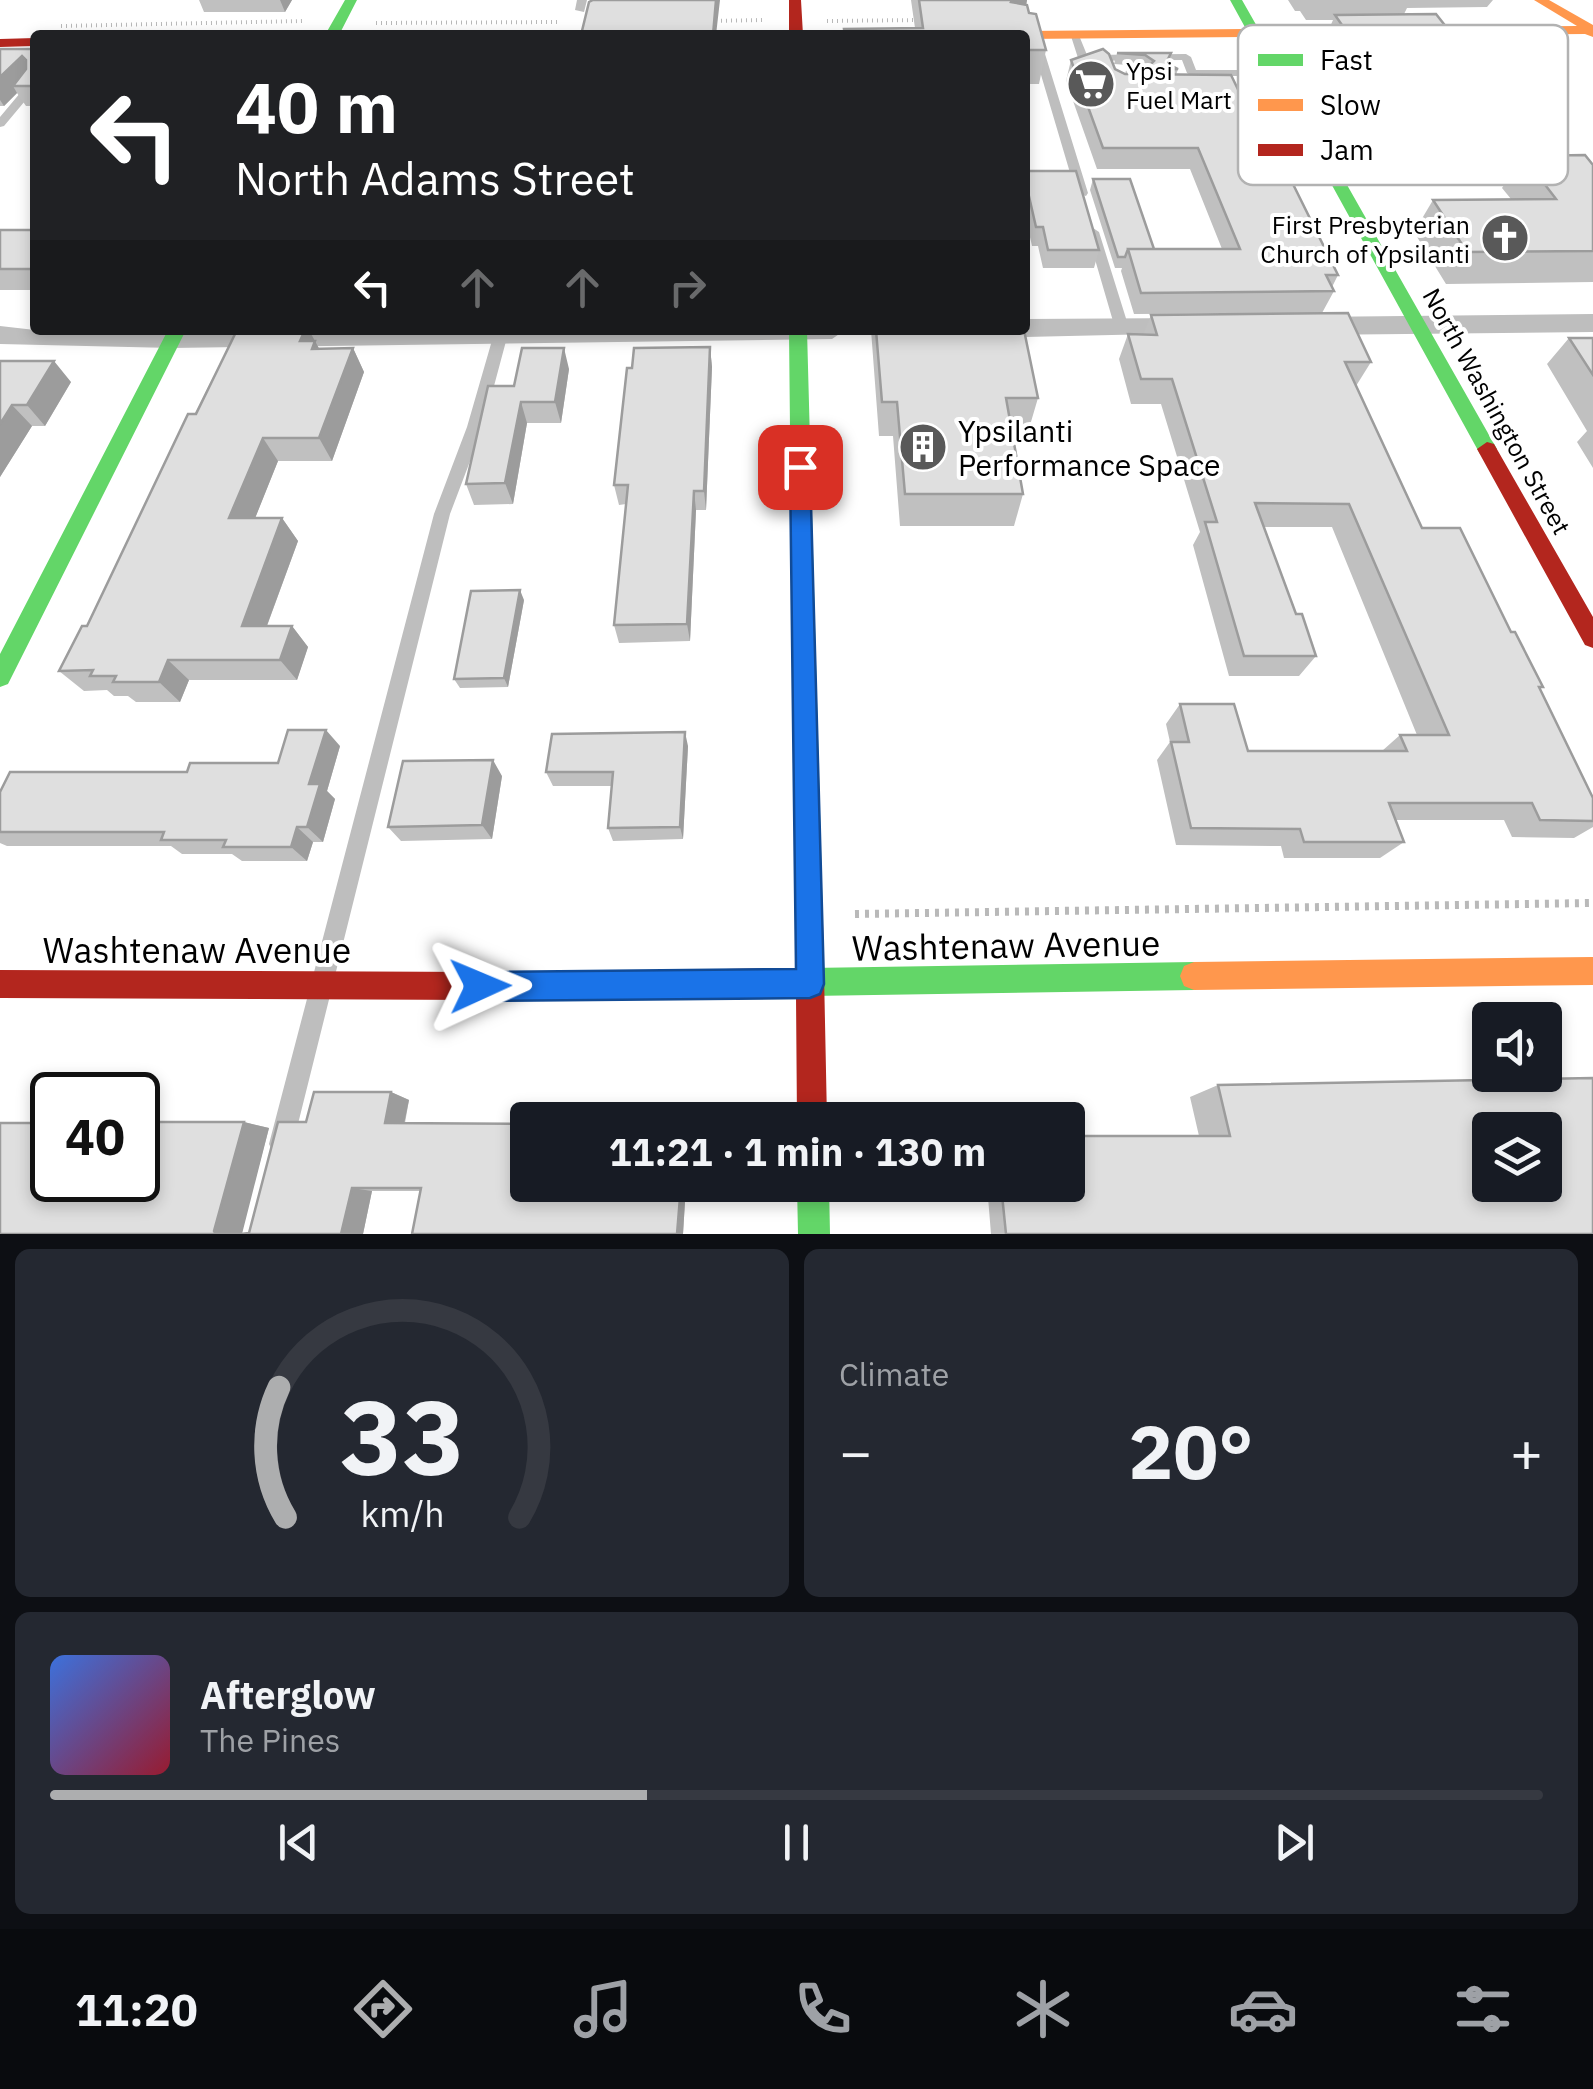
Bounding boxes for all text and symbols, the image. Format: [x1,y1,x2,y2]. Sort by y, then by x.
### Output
legend [1238,25,1568,185]
text: Fast [1320,41,1373,78]
place label: Ypsi Fuel Mart [1126,54,1232,116]
supermarket icon: Ypsi Fuel Mart [1065,58,1117,110]
text: 40 m [235,61,398,152]
icon: left [70,70,200,200]
text: Slow [1320,86,1381,123]
text: Jam [1320,131,1374,168]
text: North Adams Street [235,149,635,207]
place label: First Presbyterian Church of Ypsilanti [1260,208,1470,270]
church icon: First Presbyterian Church of Ypsilanti [1479,212,1531,264]
icon: left [345,260,400,315]
icon: ahead [450,260,505,315]
icon: ahead [555,260,610,315]
icon: right [660,260,715,315]
street label: North Washington Street [1416,282,1578,540]
place label: Ypsilanti Performance Space [958,411,1221,484]
building icon: Ypsilanti Performance Space [897,421,949,473]
pin [758,425,843,510]
icon: arrive [773,440,828,495]
street label: Washtenaw Avenue [851,919,1161,971]
street label: Washtenaw Avenue [43,927,351,973]
position arrow [428,934,532,1038]
map controls [1472,1002,1562,1202]
button: sound [1472,1002,1562,1092]
speed limit sign: 40 [30,1072,160,1202]
button: layers [1472,1112,1562,1202]
text: 11:21 · 1 min · 130 m [609,1127,986,1176]
text: Climate [839,1353,949,1395]
text: 33 [340,1368,464,1504]
text: 20° [1128,1402,1254,1500]
text: − [839,1416,872,1487]
text: + [1510,1416,1543,1487]
text: km/h [360,1490,444,1537]
text: Afterglow [200,1670,376,1719]
text: The Pines [200,1719,340,1761]
icon: previous [271,1815,326,1870]
icon: pause [769,1815,824,1870]
icon: next [1267,1815,1322,1870]
icon: directions [348,1974,418,2044]
icon: music [568,1974,638,2044]
icon: phone [788,1974,858,2044]
icon: climate [1008,1974,1078,2044]
icon: car [1228,1974,1298,2044]
icon: filters [1448,1974,1518,2044]
text: 11:20 [75,1980,198,2038]

